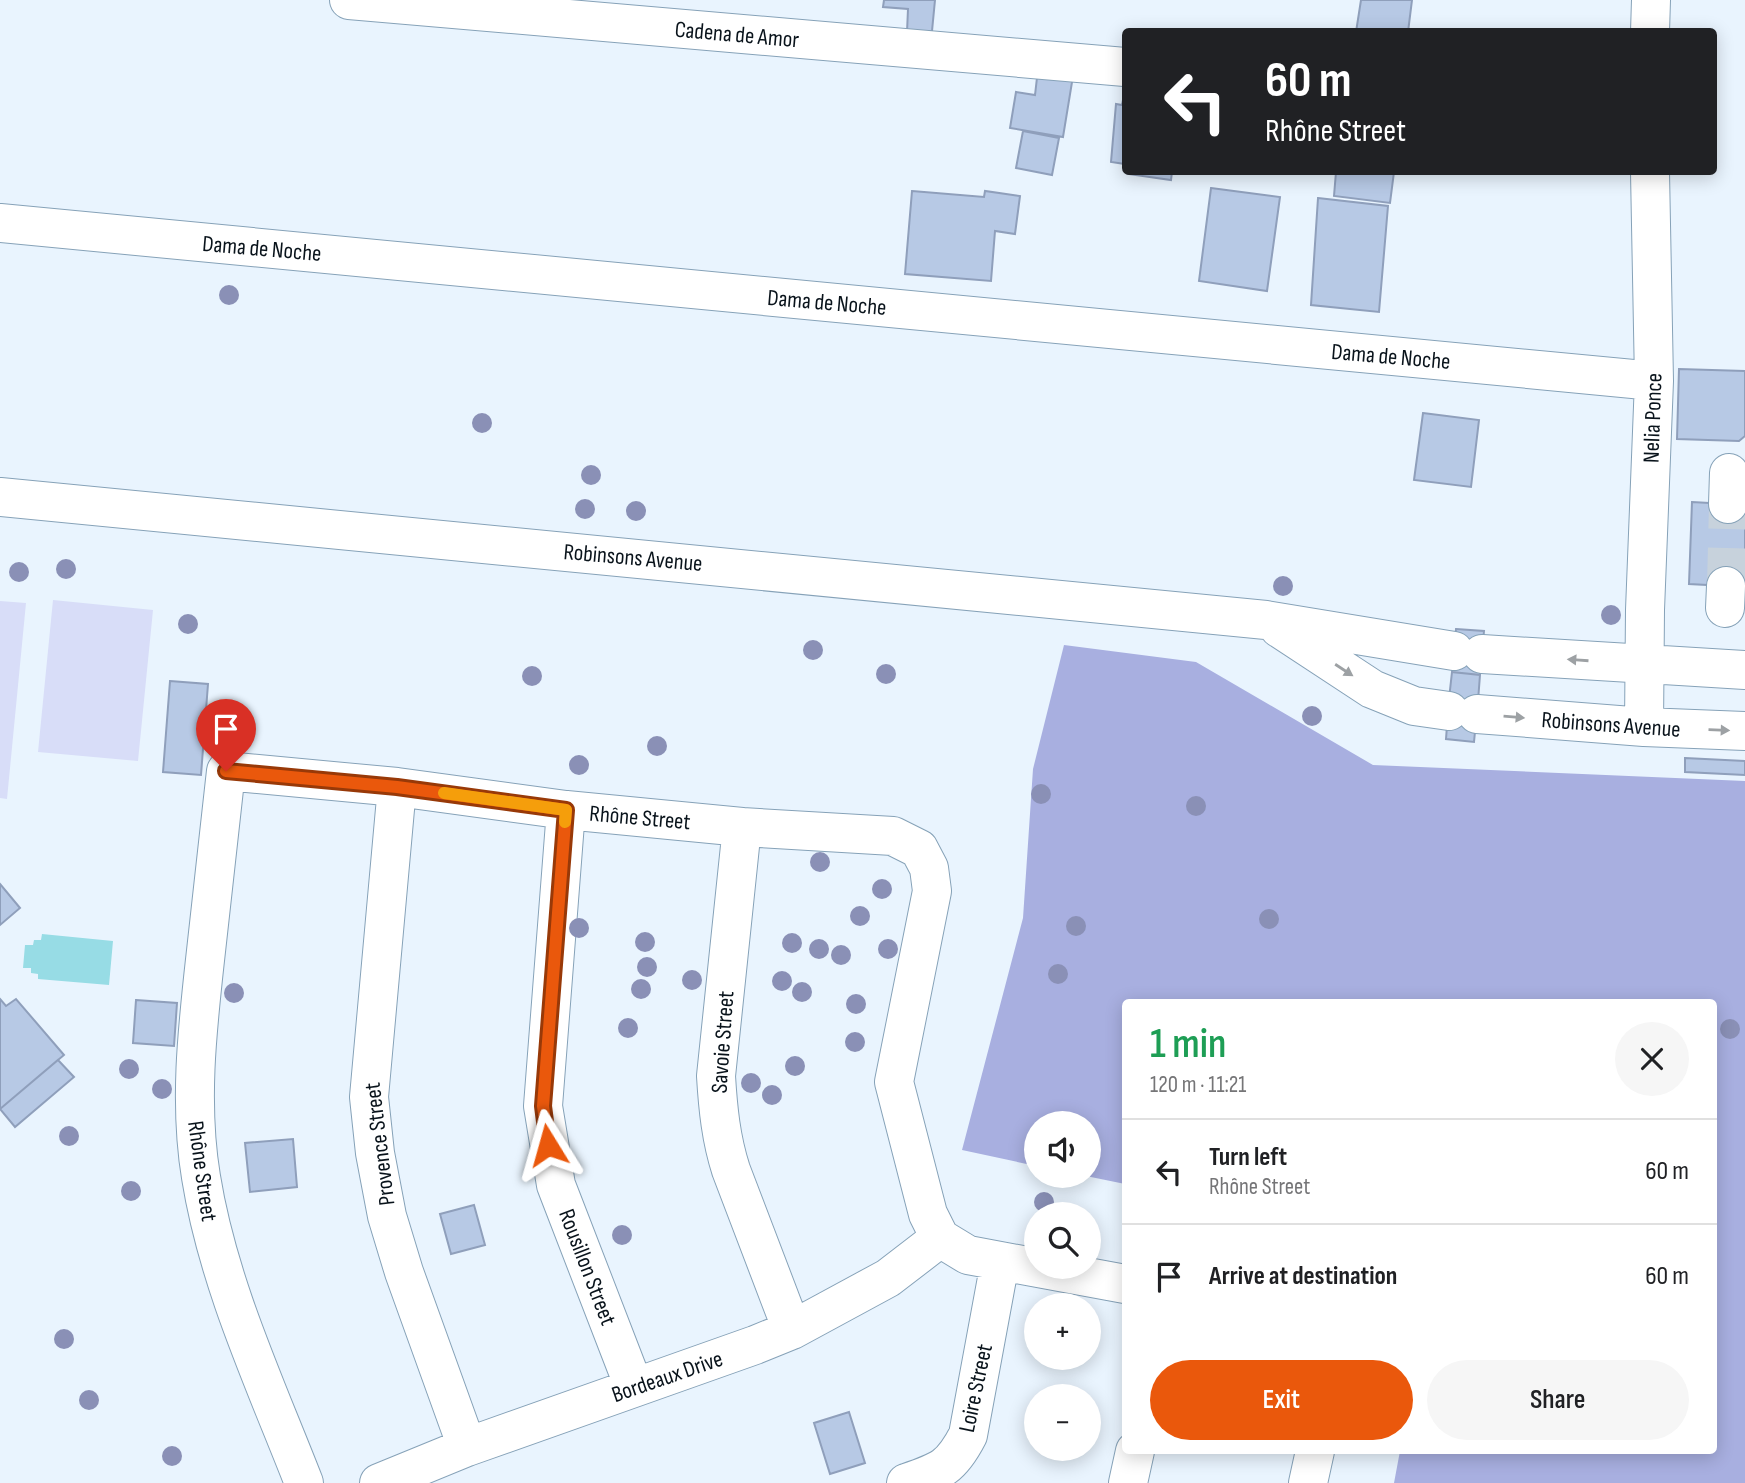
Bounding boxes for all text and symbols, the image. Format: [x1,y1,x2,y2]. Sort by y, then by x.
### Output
street label: Cadena de Amor [674,16,801,54]
text: 60 m [1265,52,1352,111]
icon: left [1150,56,1241,147]
text: Rhône Street [1265,112,1406,151]
street label: Dama de Noche [201,230,323,268]
street label: Dama de Noche [766,284,888,322]
street label: Dama de Noche [1330,338,1452,376]
street label: Nelia Ponce [1637,373,1669,463]
street label: Robinsons Avenue [562,538,704,578]
one-way arrow [1567,654,1589,665]
one-way arrow [1335,663,1353,677]
pin [196,699,256,771]
street label: Robinsons Avenue [1540,706,1681,744]
icon: arrive [207,710,245,748]
one-way arrow [1503,712,1525,723]
one-way arrow [1708,725,1730,736]
street label: Rhône Street [588,800,692,836]
street label: Savoie Street [705,990,741,1094]
text: 1 min [1150,1019,1226,1070]
button: close [1615,1022,1689,1096]
text: 120 m · 11:21 [1150,1071,1246,1099]
street label: Provence Street [359,1081,401,1207]
position arrow [511,1108,585,1182]
map controls [1024,1111,1101,1461]
button: sound [1024,1111,1101,1188]
street label: Rhône Street [181,1119,223,1223]
text: Turn left [1209,1142,1287,1173]
icon: left [1150,1153,1188,1191]
text: 60 m [1645,1156,1689,1187]
text: Rhône Street [1209,1173,1310,1201]
button: search [1024,1202,1101,1279]
street label: Rousillon Street [552,1205,622,1329]
icon: arrive [1150,1258,1188,1296]
text: Arrive at destination [1209,1261,1397,1292]
text: 60 m [1645,1261,1689,1292]
button: + [1024,1293,1101,1370]
street label: Loire Street [953,1341,999,1435]
street label: Bordeaux Drive [608,1345,727,1409]
button: Exit [1150,1360,1413,1440]
button: Share [1427,1360,1689,1440]
button: − [1024,1384,1101,1461]

